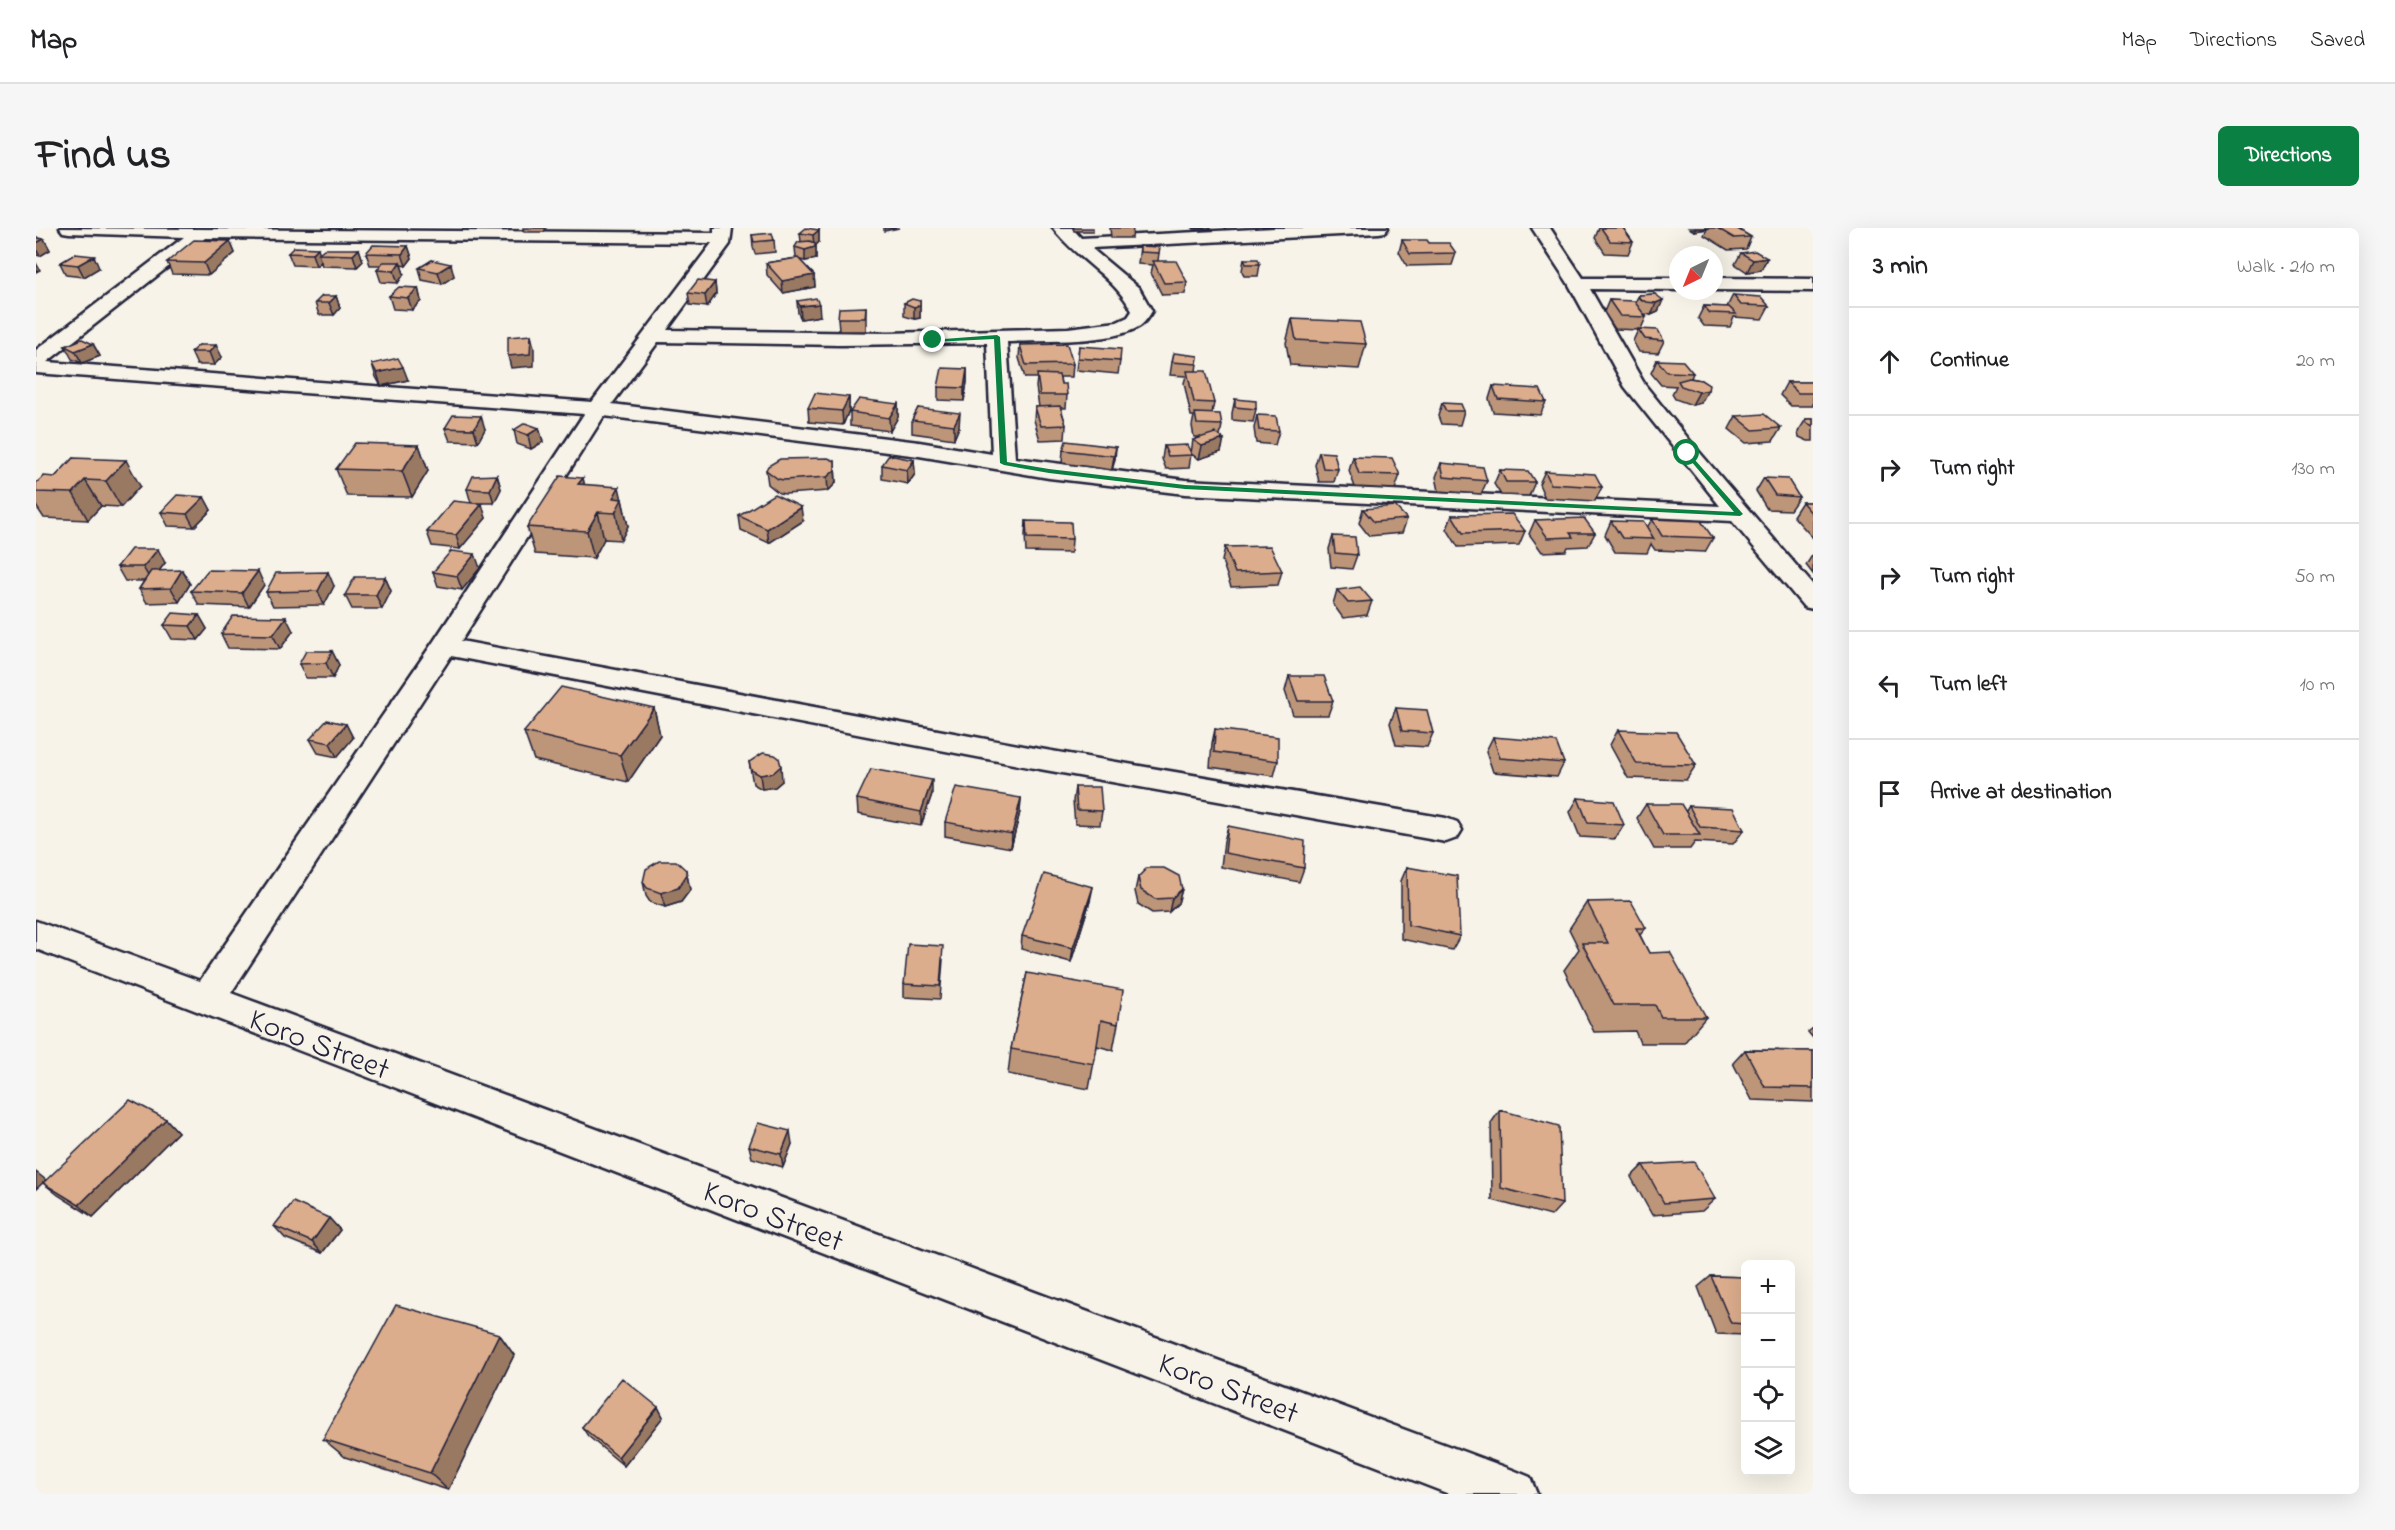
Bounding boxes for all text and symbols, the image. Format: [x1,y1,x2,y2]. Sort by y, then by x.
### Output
text: Map [30,21,77,62]
text: Map [2121,26,2157,56]
text: Directions [2190,26,2277,56]
text: Saved [2310,26,2365,56]
text: Find us [36,126,171,187]
button: Directions [2218,126,2359,186]
north arrow [1669,246,1723,300]
text: 3 min [1873,248,1928,286]
text: Walk · 210 m [2237,253,2335,282]
route end [919,326,945,352]
icon: ahead [1873,345,1906,378]
text: Continue [1930,345,2009,377]
text: 20 m [2296,347,2335,376]
route start [1673,439,1699,465]
icon: right [1873,453,1906,486]
text: Turn right [1930,453,2015,485]
text: 130 m [2291,455,2335,484]
icon: right [1873,561,1906,594]
text: Turn right [1930,561,2015,593]
text: 50 m [2294,563,2335,592]
icon: left [1873,669,1906,702]
text: Turn left [1930,669,2007,701]
text: 10 m [2299,671,2335,700]
icon: arrive [1873,777,1906,810]
text: Arrive at destination [1930,777,2112,809]
street label: Koro Street [242,998,396,1095]
street label: Koro Street [696,1170,850,1267]
map controls [1741,1260,1795,1476]
button: + [1741,1260,1795,1314]
button: − [1741,1314,1795,1368]
street label: Koro Street [1151,1342,1305,1439]
button: locate [1741,1368,1795,1422]
button: layers [1741,1422,1795,1476]

